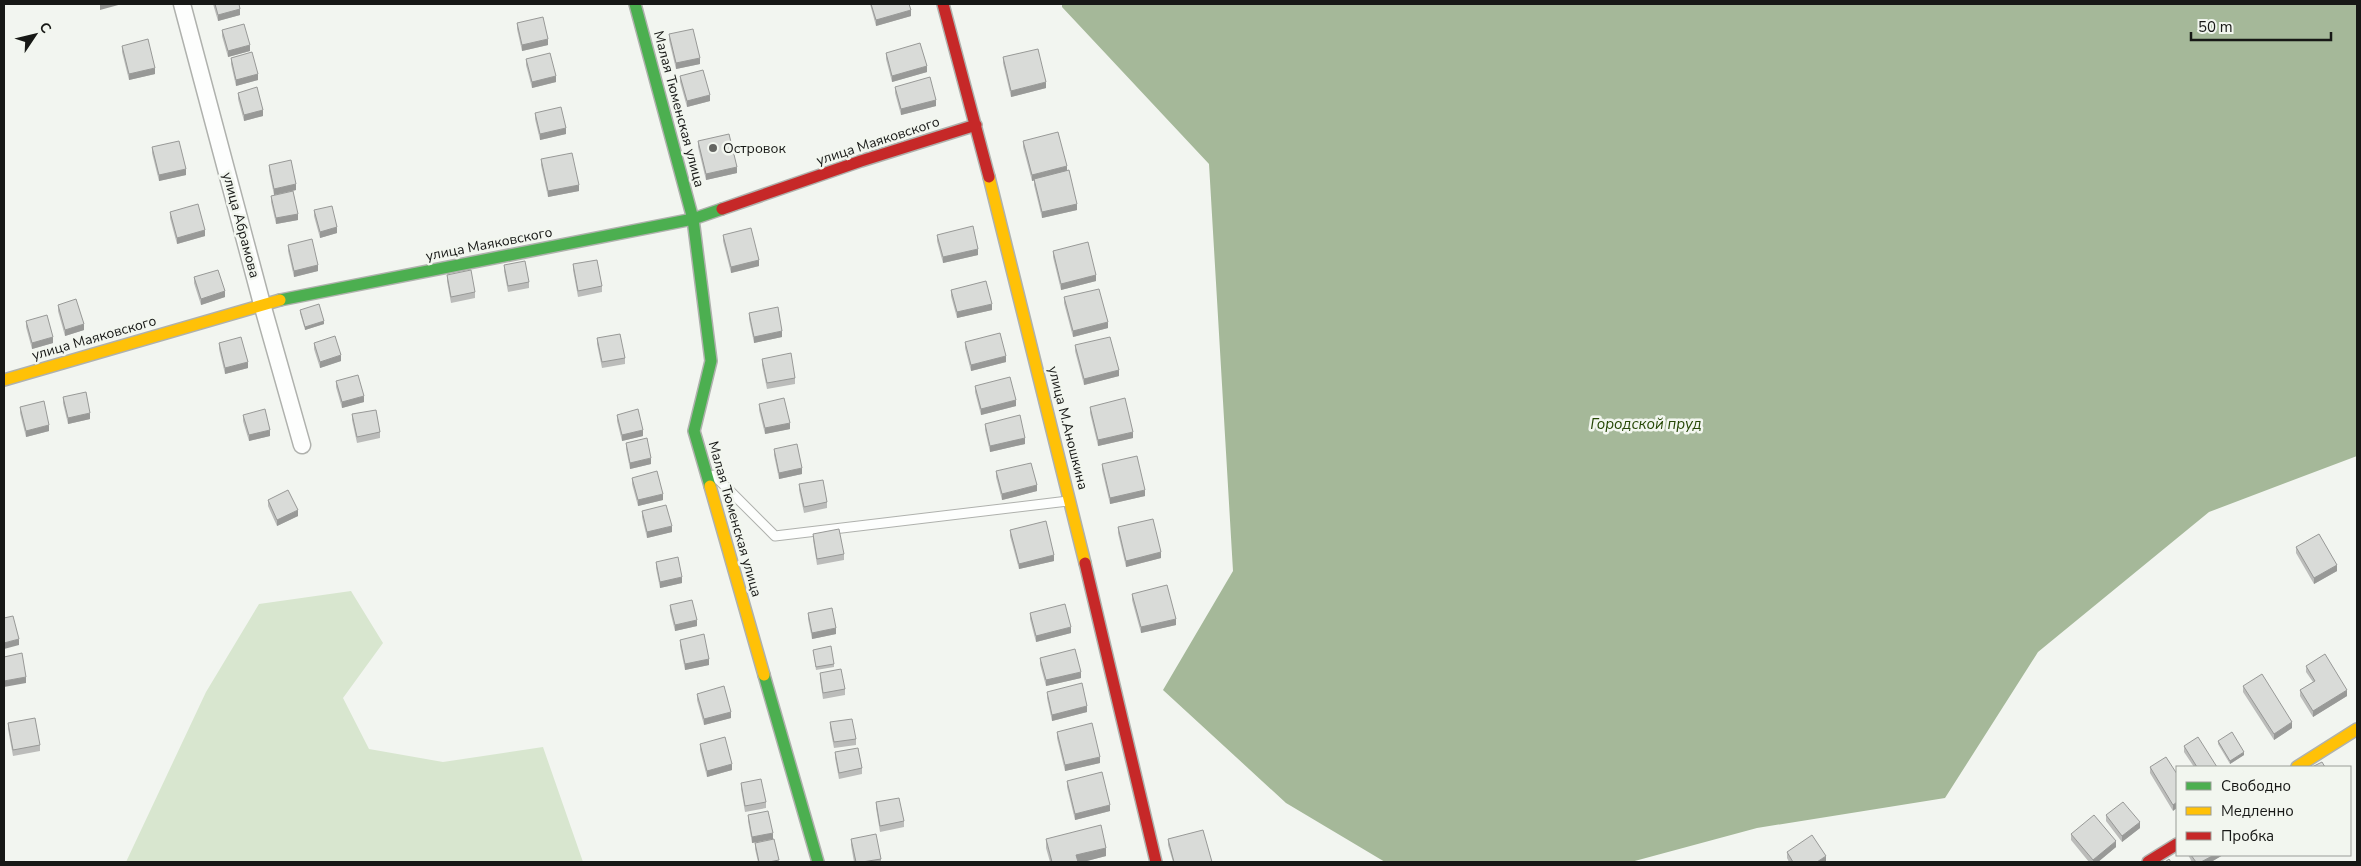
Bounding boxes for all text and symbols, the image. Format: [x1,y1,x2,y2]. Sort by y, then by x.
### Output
north arrow [10,10,60,60]
scale bar [2191,10,2331,42]
text: 50 m [2198,17,2233,37]
text: С [35,18,56,38]
street label: Малая Тюменская улица [649,29,709,189]
street label: улица Маяковского [814,112,942,170]
place label: Островок [723,139,786,158]
marker: Островок [707,142,719,154]
street label: улица Абрамова [218,170,264,280]
street label: улица Маяковского [424,222,554,266]
street label: улица Маяковского [30,311,158,365]
street label: улица М.Аношкина [1043,364,1093,492]
water label: Городской пруд [1590,414,1702,434]
street label: Малая Тюменская улица [704,439,766,599]
legend [2176,766,2351,856]
text: Свободно [2221,776,2291,796]
text: Медленно [2221,801,2294,821]
text: Пробка [2221,826,2274,846]

